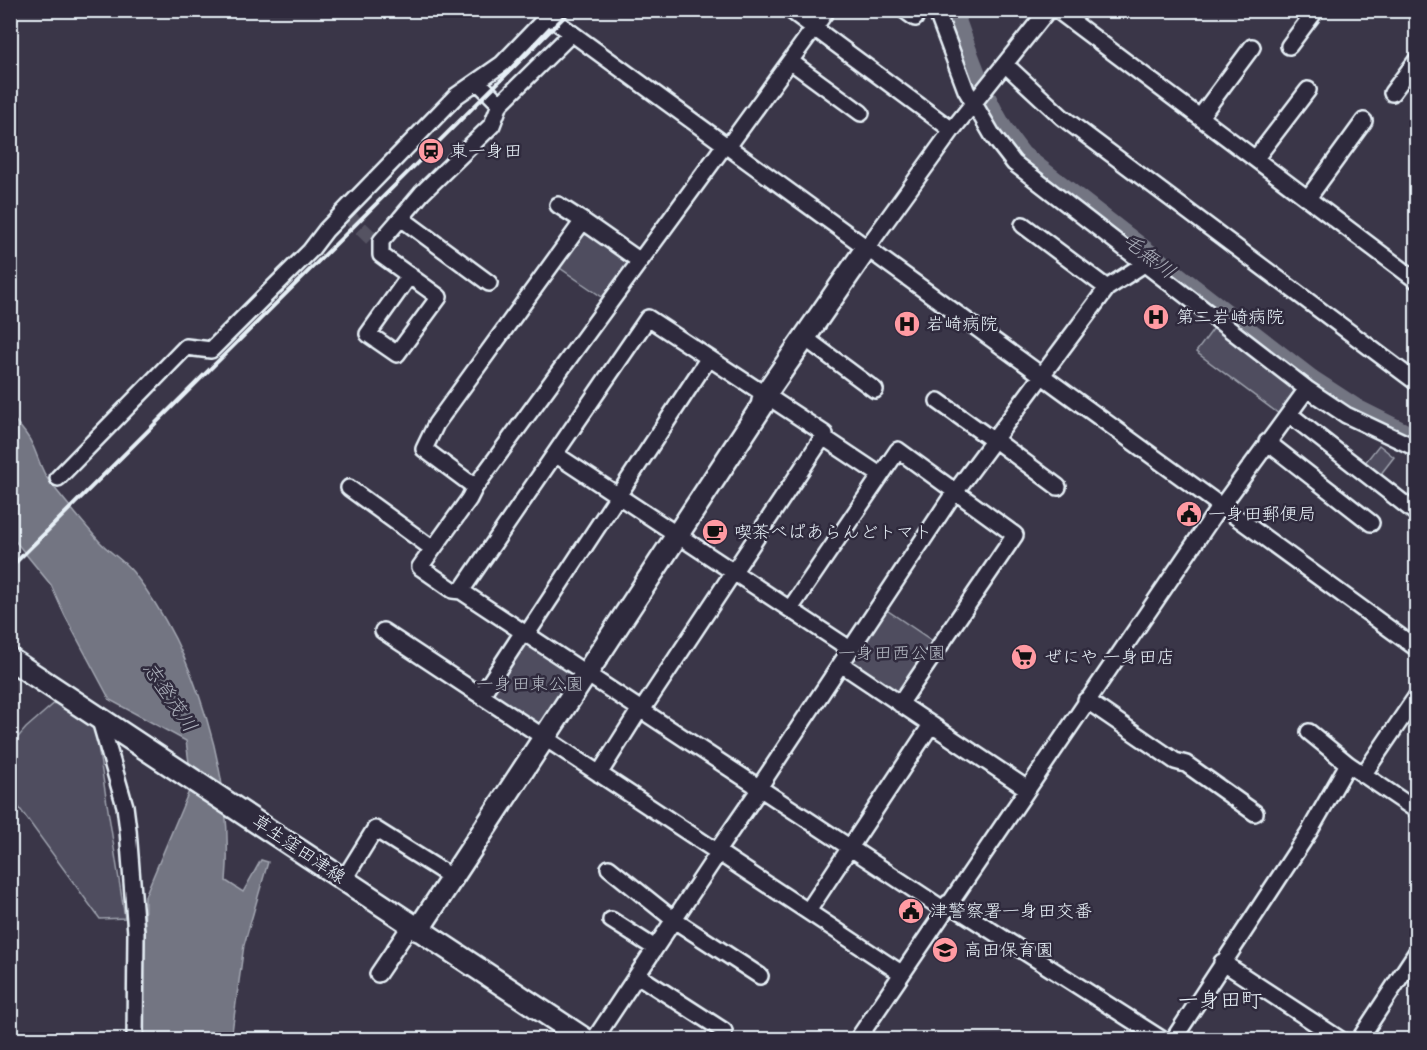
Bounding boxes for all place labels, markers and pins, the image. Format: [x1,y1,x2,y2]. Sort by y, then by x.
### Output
place label: 東一身田 [450,135,522,167]
station icon: 東一身田 [416,136,446,166]
place label: 第二岩崎病院 [1176,301,1284,333]
hospital icon: 第二岩崎病院 [1141,302,1171,332]
place label: 岩崎病院 [926,308,998,340]
hospital icon: 岩崎病院 [892,309,922,339]
place label: 一身田郵便局 [1208,498,1316,530]
public building icon: 一身田郵便局 [1174,499,1204,529]
place label: 喫茶べぱあらんどトマト [734,516,932,548]
cafe icon: 喫茶べぱあらんどトマト [700,517,730,547]
place label: ぜにや 一身田店 [1044,641,1175,673]
supermarket icon: ぜにや 一身田店 [1009,642,1039,672]
place label: 津警察署一身田交番 [930,895,1092,927]
public building icon: 津警察署一身田交番 [896,896,926,926]
place label: 高田保育園 [964,934,1054,966]
school or university icon: 高田保育園 [930,935,960,965]

